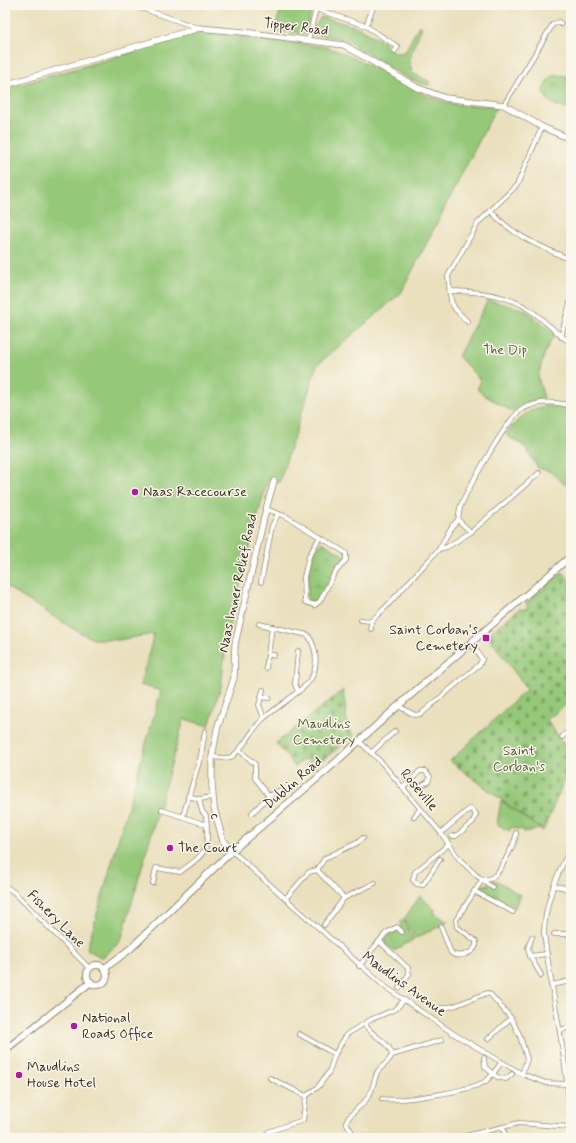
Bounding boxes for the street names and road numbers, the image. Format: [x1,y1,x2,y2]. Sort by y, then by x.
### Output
street label: Tipper Road [263,14,329,40]
street label: Naas Inner Relief Road [214,512,262,654]
street label: Dublin Road [260,753,326,813]
street label: Roseville [396,765,442,815]
street label: c [206,810,225,822]
street label: Fishery Lane [23,886,89,952]
street label: Maudlins Avenue [358,947,450,1021]

